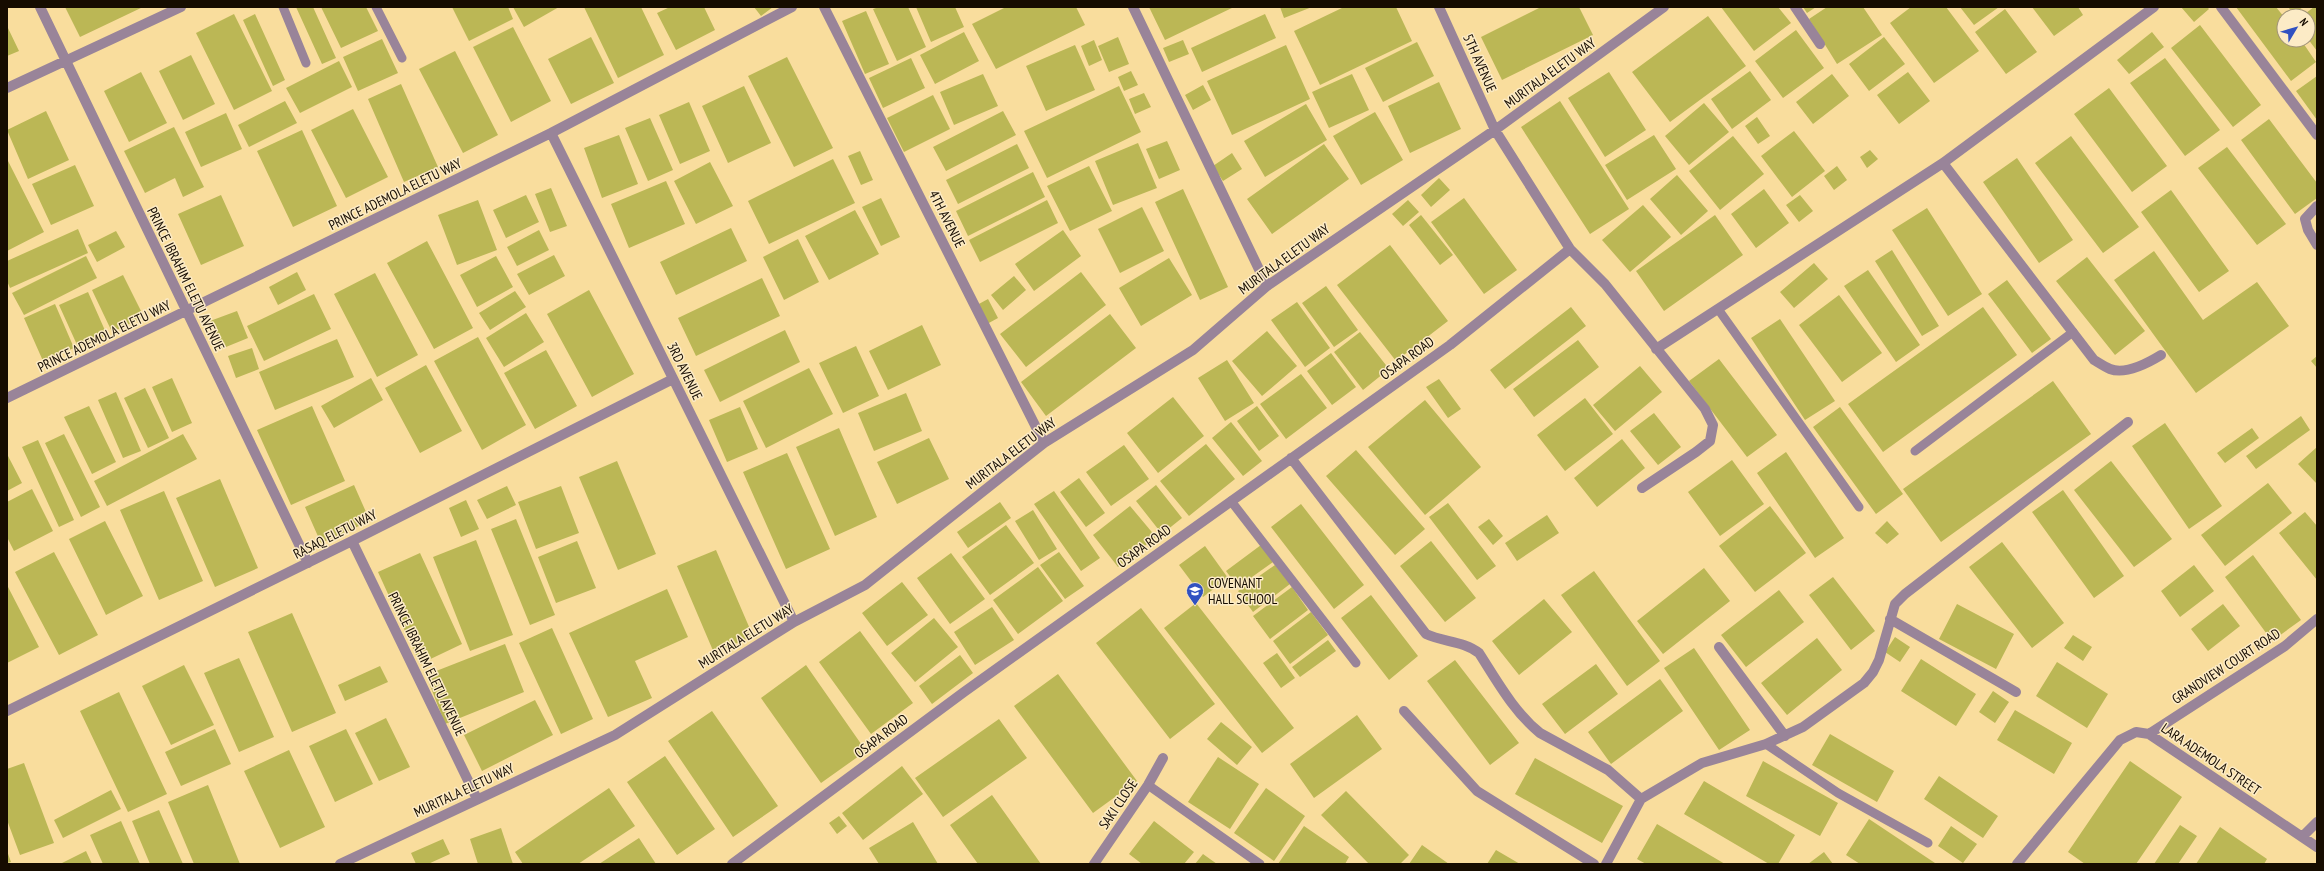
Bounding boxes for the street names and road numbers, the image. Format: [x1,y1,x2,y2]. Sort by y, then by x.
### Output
street label: 5TH AVENUE [1459,31,1501,95]
street label: MURITALA ELETU WAY [1501,33,1600,112]
street label: PRINCE ADEMOLA ELETU WAY [326,154,465,234]
street label: 4TH AVENUE [925,187,969,251]
street label: PRINCE IBRAHIM ELETU AVENUE [143,204,229,354]
street label: MURITALA ELETU WAY [1235,219,1334,298]
street label: PRINCE ADEMOLA ELETU WAY [35,296,174,376]
street label: OSAPA ROAD [1376,332,1438,384]
street label: 3RD AVENUE [663,339,707,403]
street label: MURITALA ELETU WAY [962,413,1060,493]
street label: RASAQ ELETU WAY [290,505,380,563]
street label: OSAPA ROAD [1113,520,1175,572]
street label: PRINCE IBRAHIM ELETU AVENUE [384,589,470,739]
street label: MURITALA ELETU WAY [695,599,797,672]
street label: GRANDVIEW COURT ROAD [2168,624,2284,708]
street label: OSAPA ROAD [851,710,911,762]
street label: LARA ADEMOLA STREET [2158,719,2265,799]
street label: MURITALA ELETU WAY [411,759,518,821]
street label: SAKI CLOSE [1095,775,1141,833]

